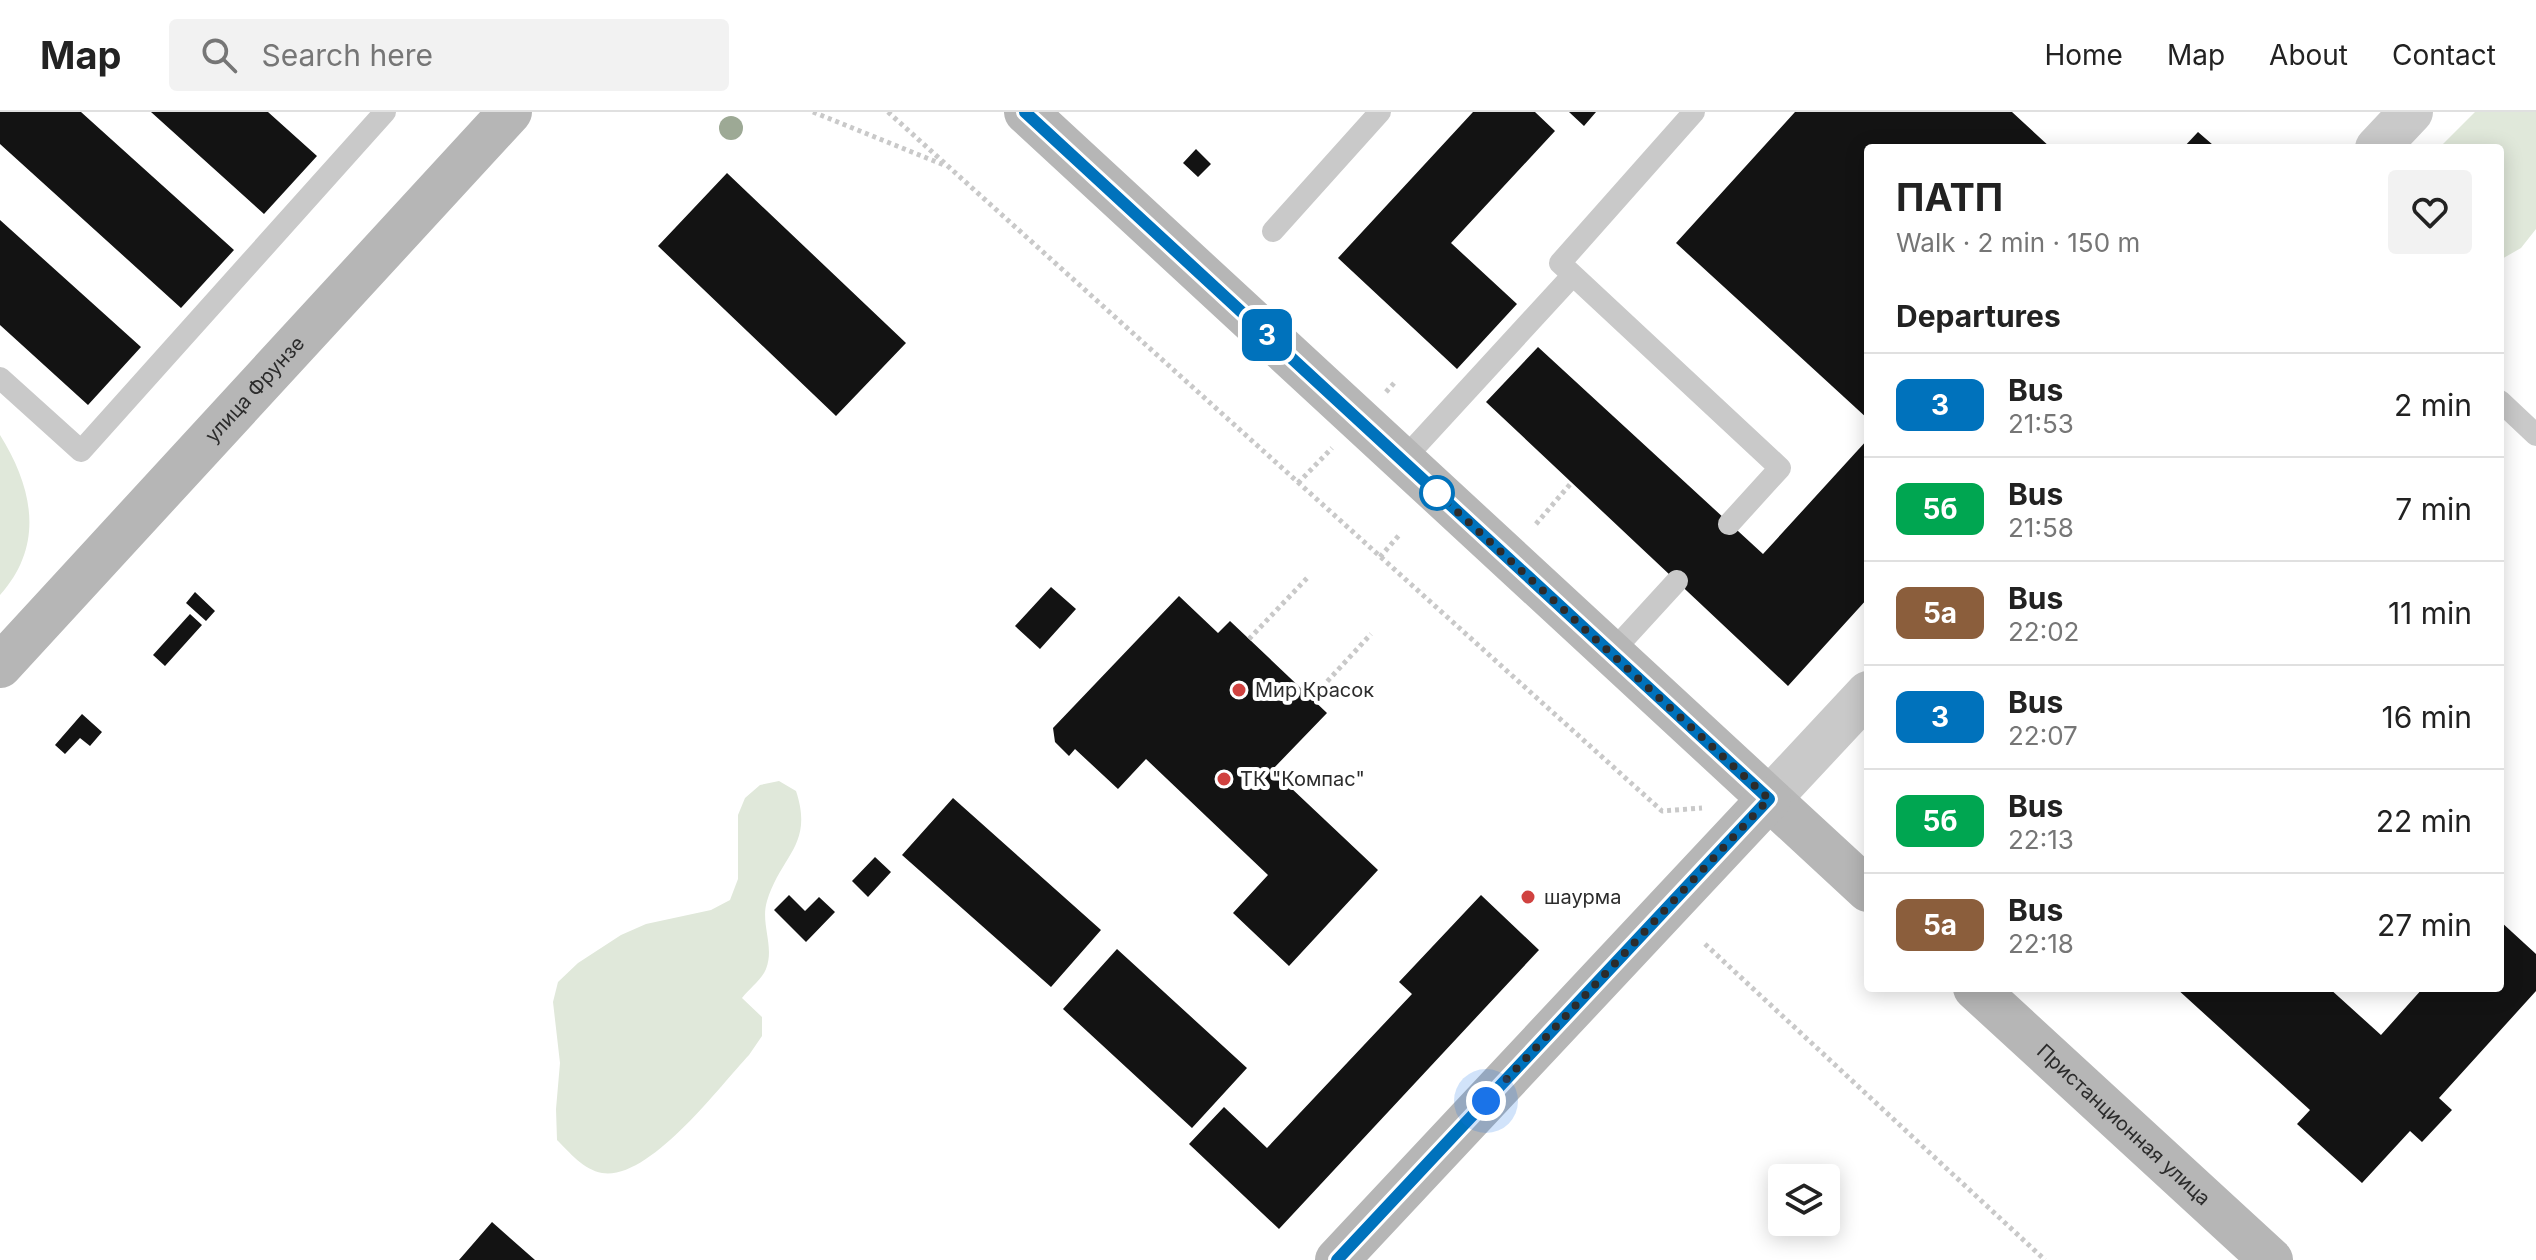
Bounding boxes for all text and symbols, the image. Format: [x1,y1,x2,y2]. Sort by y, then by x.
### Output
search box [169,19,729,91]
text: Map [40,32,121,78]
icon: search [197,33,241,77]
text: Search here [261,37,433,73]
text: Home [2044,38,2123,72]
text: Map [2167,38,2225,72]
text: About [2269,38,2348,72]
text: Contact [2392,38,2496,72]
button: heart [2388,170,2472,254]
text: ПАТП [1896,174,2003,220]
text: Walk · 2 min · 150 m [1896,227,2140,258]
text: Departures [1896,298,2061,334]
line badge: 3 [1241,309,1293,361]
text: 3 [1258,318,1276,352]
street label: улица Фрунзе [200,331,309,447]
text: Bus [2008,372,2063,408]
text: 2 min [2394,387,2472,423]
text: 3 [1931,388,1949,422]
text: 21:53 [2008,408,2074,439]
unlabelled marker [1420,476,1454,510]
text: Bus [2008,476,2063,512]
text: 7 min [2395,491,2472,527]
text: 5б [1923,492,1958,526]
text: 21:58 [2008,512,2074,543]
text: Bus [2008,580,2063,616]
text: 11 min [2388,595,2472,631]
text: 5а [1923,596,1957,630]
text: 22:02 [2008,616,2079,647]
place label: Мир Красок [1255,678,1374,702]
marker: Мир Красок [1230,681,1248,699]
text: Bus [2008,684,2063,720]
text: 16 min [2381,699,2472,735]
text: 3 [1931,700,1949,734]
text: 22:07 [2008,720,2078,751]
place label: ТК "Компас" [1240,767,1365,791]
marker: ТК "Компас" [1215,770,1233,788]
text: Bus [2008,788,2063,824]
text: 22 min [2376,803,2472,839]
text: 5б [1923,804,1958,838]
text: 22:13 [2008,824,2074,855]
place label: шаурма [1544,885,1622,909]
marker: шаурма [1519,888,1537,906]
text: Bus [2008,892,2063,928]
text: 27 min [2377,907,2472,943]
text: 5а [1923,908,1957,942]
text: 22:18 [2008,928,2074,959]
street label: Пристанционная улица [2032,1039,2215,1210]
your location [1466,1081,1506,1121]
map controls [1768,1164,1840,1236]
button: layers [1768,1164,1840,1236]

